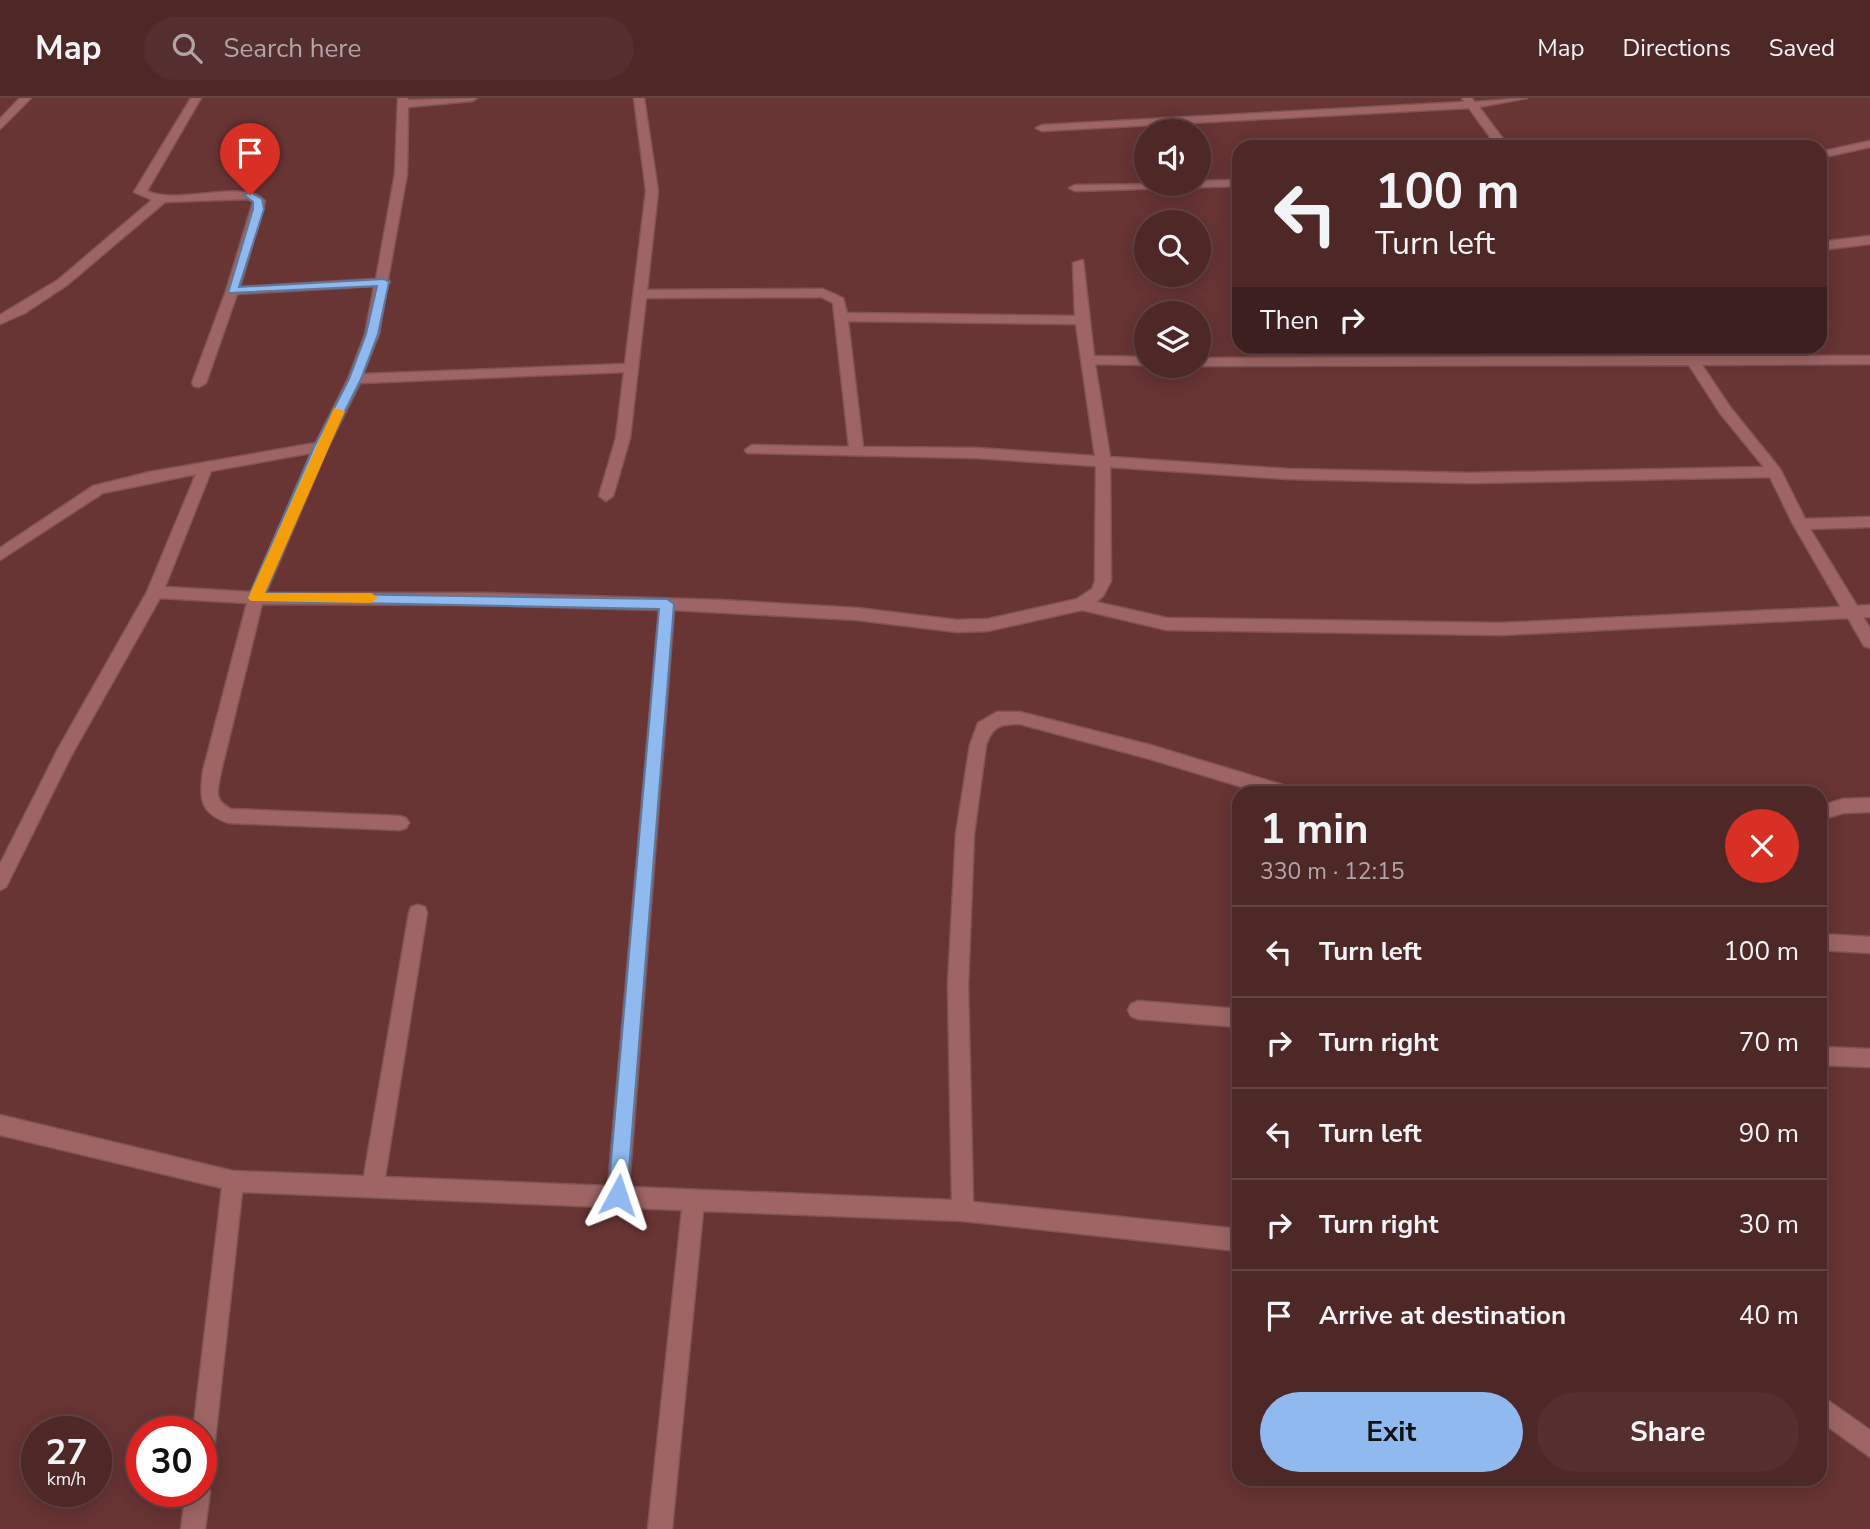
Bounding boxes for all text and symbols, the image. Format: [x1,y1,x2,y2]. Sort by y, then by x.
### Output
search box [144,17,634,80]
text: Map [35,26,102,71]
icon: search [168,29,206,67]
text: Search here [224,31,361,66]
text: Map [1537,32,1584,64]
text: Directions [1622,32,1731,64]
text: Saved [1769,32,1835,64]
map controls [1134,119,1211,378]
button: sound [1134,119,1211,196]
pin [220,123,280,195]
icon: arrive [231,134,269,172]
text: 100 m [1375,158,1519,225]
icon: left [1260,168,1351,259]
button: search [1134,210,1211,287]
text: Turn left [1375,222,1495,265]
button: layers [1134,301,1211,378]
icon: right [1333,301,1371,339]
text: Then [1260,303,1319,338]
text: 1 min [1260,801,1369,858]
button: close [1725,809,1799,883]
text: 330 m · 12:15 [1260,856,1405,887]
icon: left [1260,933,1298,971]
text: Turn left [1319,934,1422,969]
text: 100 m [1723,934,1799,969]
icon: right [1260,1024,1298,1062]
text: Turn right [1319,1025,1438,1060]
text: 70 m [1739,1025,1799,1060]
icon: left [1260,1115,1298,1153]
text: Turn left [1319,1116,1422,1151]
text: 90 m [1739,1116,1799,1151]
position arrow [581,1158,655,1232]
icon: right [1260,1206,1298,1244]
text: Turn right [1319,1207,1438,1242]
text: 30 m [1739,1207,1799,1242]
icon: arrive [1260,1297,1298,1335]
text: Arrive at destination [1319,1298,1566,1333]
text: 40 m [1739,1298,1799,1333]
button: Exit [1260,1392,1523,1472]
button: Share [1537,1392,1799,1472]
speed limit sign: 30 [126,1416,217,1507]
text: 27 [45,1429,88,1476]
text: km/h [47,1467,86,1491]

